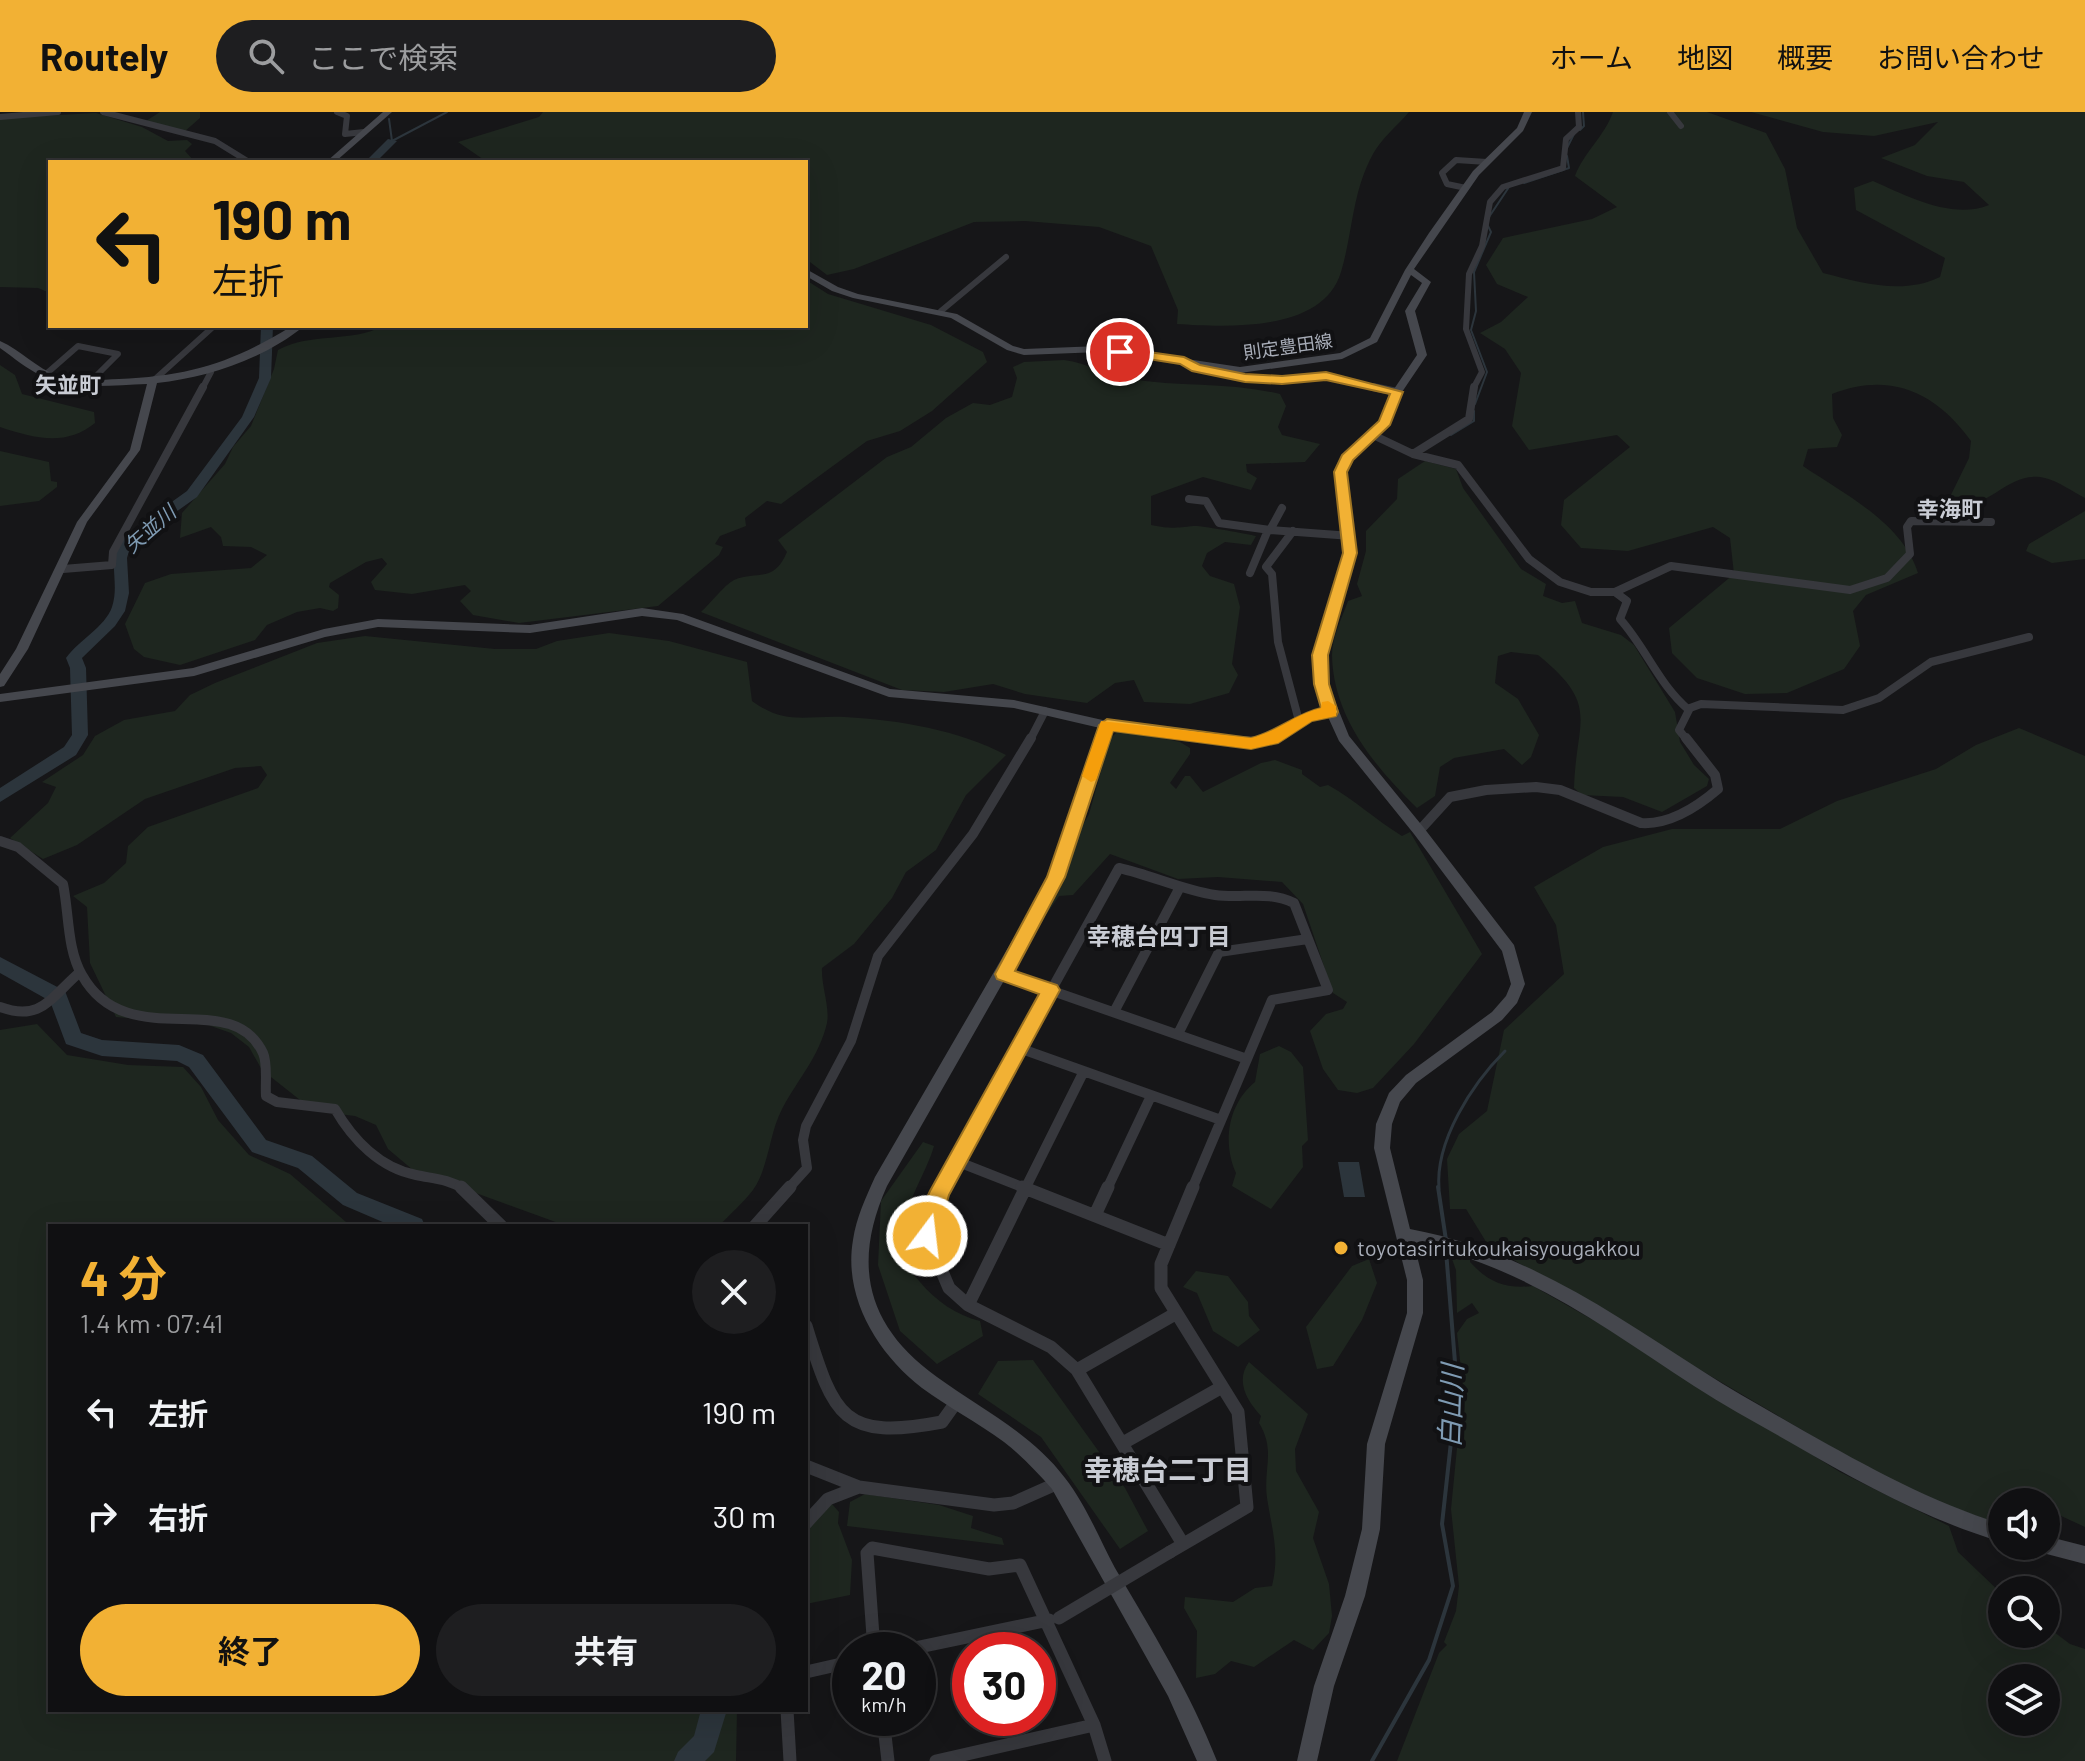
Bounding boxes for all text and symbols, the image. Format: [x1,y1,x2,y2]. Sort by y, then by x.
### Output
search box [216,20,776,92]
text: Routely [40,33,168,79]
icon: search [244,34,288,78]
text: ここで検索 [308,39,458,75]
text: ホーム [1550,40,1633,74]
text: 地図 [1677,40,1733,74]
text: 概要 [1777,40,1833,74]
text: お問い合わせ [1877,40,2045,74]
text: 190 m [212,184,351,251]
icon: left [80,192,184,296]
text: 左折 [212,258,284,301]
pin [1086,318,1154,386]
street label: 則定豊田線 [1242,329,1334,363]
icon: arrive [1098,330,1142,374]
district label: 矢並町 [35,371,101,397]
district label: 幸海町 [1917,495,1983,521]
water label: 矢並川 [119,498,181,557]
district label: 幸穂台四丁目 [1087,921,1231,950]
position arrow [885,1194,969,1278]
place label: toyotasiritukoukaisyougakkou [1357,1234,1641,1260]
marker: toyotasiritukoukaisyougakkou [1332,1239,1350,1257]
text: 4 分 [80,1248,167,1306]
button: close [692,1250,776,1334]
text: 1.4 km · 07:41 [80,1307,223,1338]
water label: 白山川 [1432,1360,1469,1449]
icon: left [80,1390,124,1434]
text: 190 m [702,1394,776,1430]
text: 左折 [148,1395,208,1431]
district label: 幸穂台二丁目 [1084,1452,1252,1486]
map controls [1988,1488,2060,1736]
button: sound [1988,1488,2060,1560]
icon: right [80,1494,124,1538]
text: 30 m [713,1498,776,1534]
text: 右折 [148,1499,208,1535]
button: search [1988,1576,2060,1648]
button: 終了 [80,1604,420,1696]
button: 共有 [436,1604,776,1696]
speed limit sign: 30 [952,1632,1056,1736]
text: 20 [861,1650,907,1698]
button: layers [1988,1664,2060,1736]
text: km/h [861,1692,907,1716]

